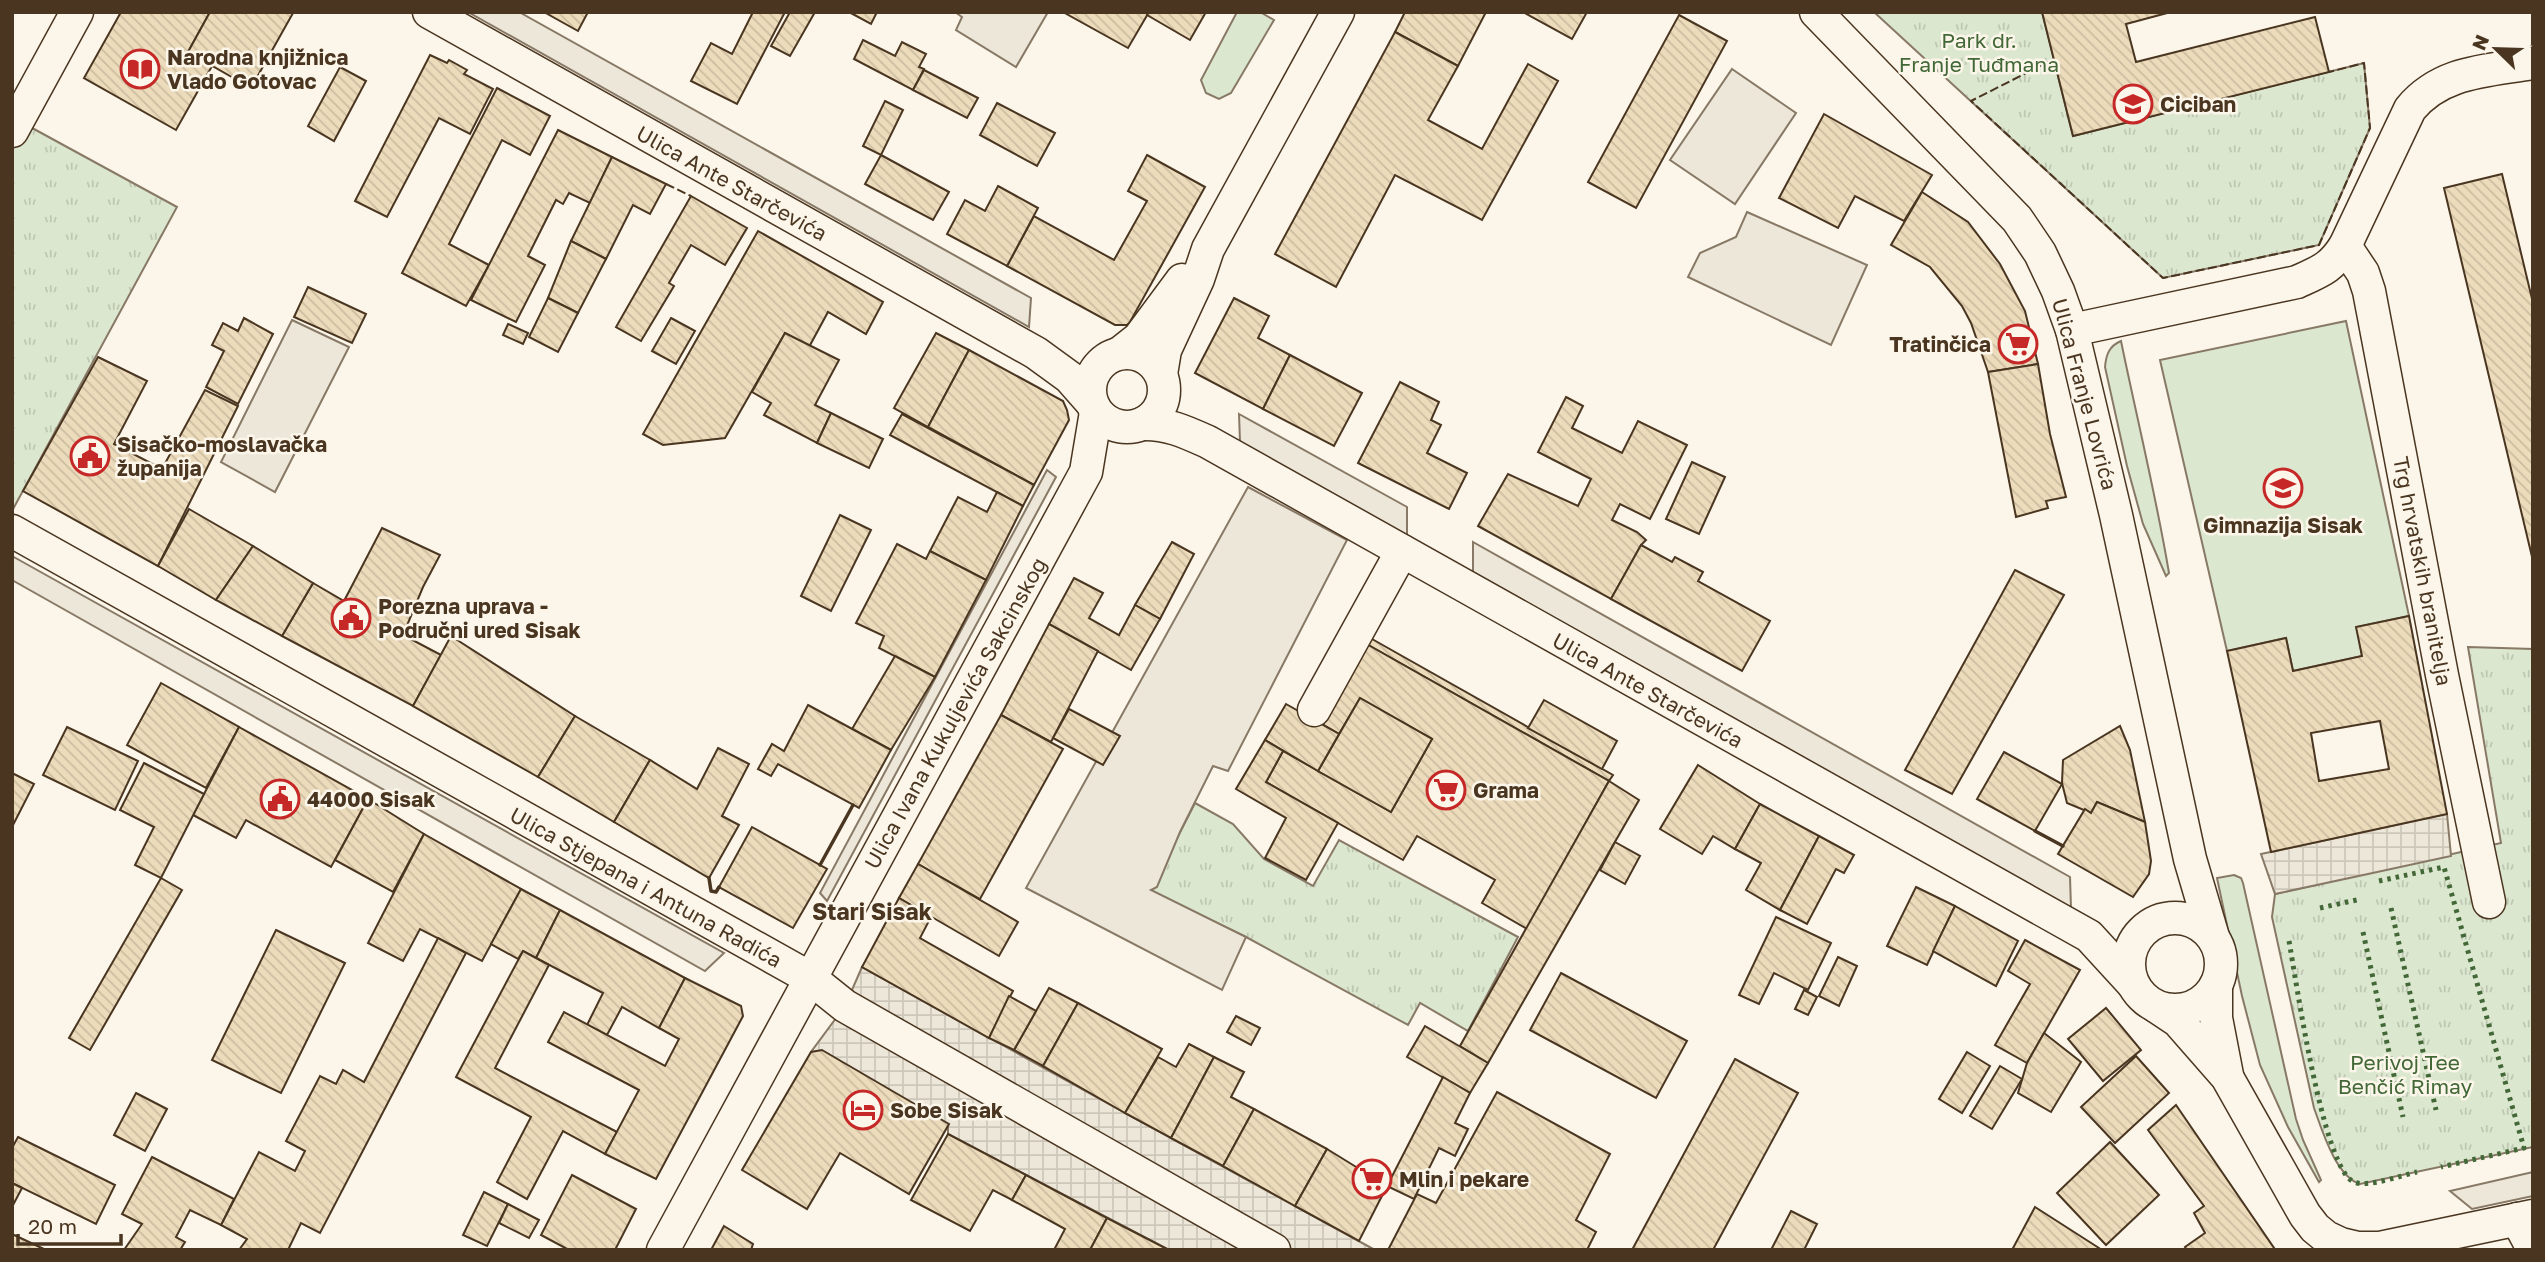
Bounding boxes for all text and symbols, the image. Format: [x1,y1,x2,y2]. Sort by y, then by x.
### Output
north arrow [2461,14,2531,84]
park label: Park dr. Franje Tuđmana [1899,27,2059,77]
text: N [2466,31,2493,53]
place label: Narodna knjižnica Vlado Gotovac [167,44,348,94]
library icon: Narodna knjižnica Vlado Gotovac [119,48,161,90]
school or university icon: Ciciban [2112,83,2154,125]
place label: Ciciban [2160,91,2236,117]
street label: Ulica Ante Starčevića [632,120,832,246]
street label: Ulica Franje Lovrića [2047,295,2123,493]
supermarket icon: Tratinčica [1997,323,2039,365]
place label: Tratinčica [1889,331,1991,357]
place label: Sisačko-moslavačka županija [117,431,327,481]
public building icon: Sisačko-moslavačka županija [69,435,111,477]
street label: Trg hrvatskih branitelja [2388,454,2458,688]
school or university icon: Gimnazija Sisak [2262,467,2304,509]
place label: Gimnazija Sisak [2203,512,2363,538]
street label: Ulica Ivana Kukuljevića Sakcinskog [858,553,1052,873]
place label: Porezna uprava - Područni ured Sisak [378,593,581,643]
public building icon: Porezna uprava - Područni ured Sisak [330,597,372,639]
street label: Ulica Ante Starčevića [1548,627,1748,753]
supermarket icon: Grama [1425,769,1467,811]
place label: Grama [1473,777,1539,803]
public building icon: 44000 Sisak [259,778,301,820]
place label: 44000 Sisak [307,786,435,812]
street label: Ulica Stjepana i Antuna Radića [506,801,786,973]
district label: Stari Sisak [812,897,933,925]
park label: Perivoj Tee Benčić Rimay [2338,1049,2473,1099]
hotel icon: Sobe Sisak [842,1089,884,1131]
place label: Sobe Sisak [890,1097,1003,1123]
supermarket icon: Mlin i pekare [1351,1158,1393,1200]
place label: Mlin i pekare [1399,1166,1529,1192]
scale bar [18,1202,121,1246]
text: 20 m [28,1213,77,1239]

